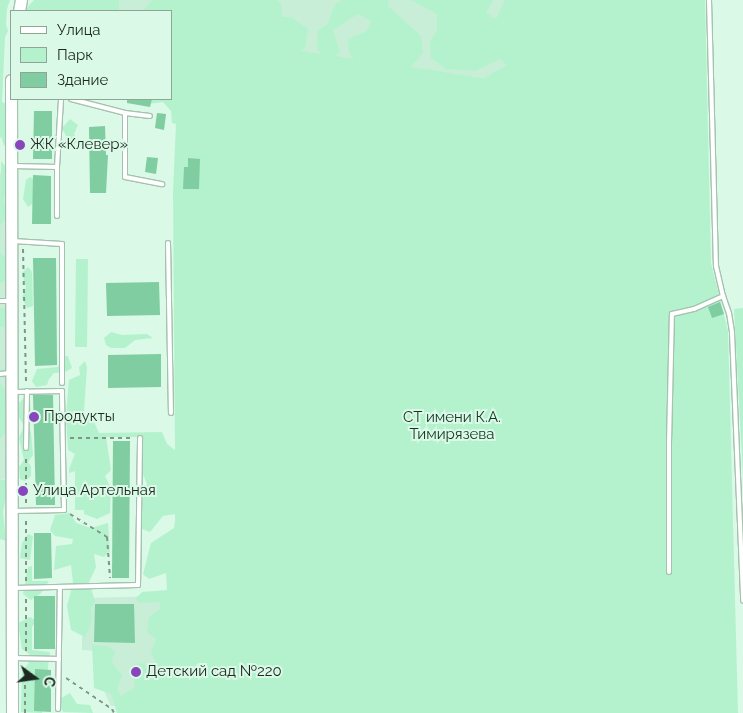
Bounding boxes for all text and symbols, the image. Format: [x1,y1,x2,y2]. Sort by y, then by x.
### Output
legend [10,10,172,100]
text: Улица [57,21,101,39]
text: Парк [57,46,93,64]
text: Здание [57,71,108,89]
place label: ЖК «Клевер» [30,136,128,154]
marker: ЖК «Клевер» [14,139,26,151]
place label: Продукты [44,408,115,426]
park label: СТ имени К.А. Тимирязева [403,408,501,443]
marker: Продукты [28,411,40,423]
place label: Улица Артельная [33,482,156,500]
marker: Улица Артельная [17,485,29,497]
north arrow [10,653,60,703]
place label: Детский сад №220 [146,663,282,681]
marker: Детский сад №220 [130,666,142,678]
text: С [41,675,58,688]

